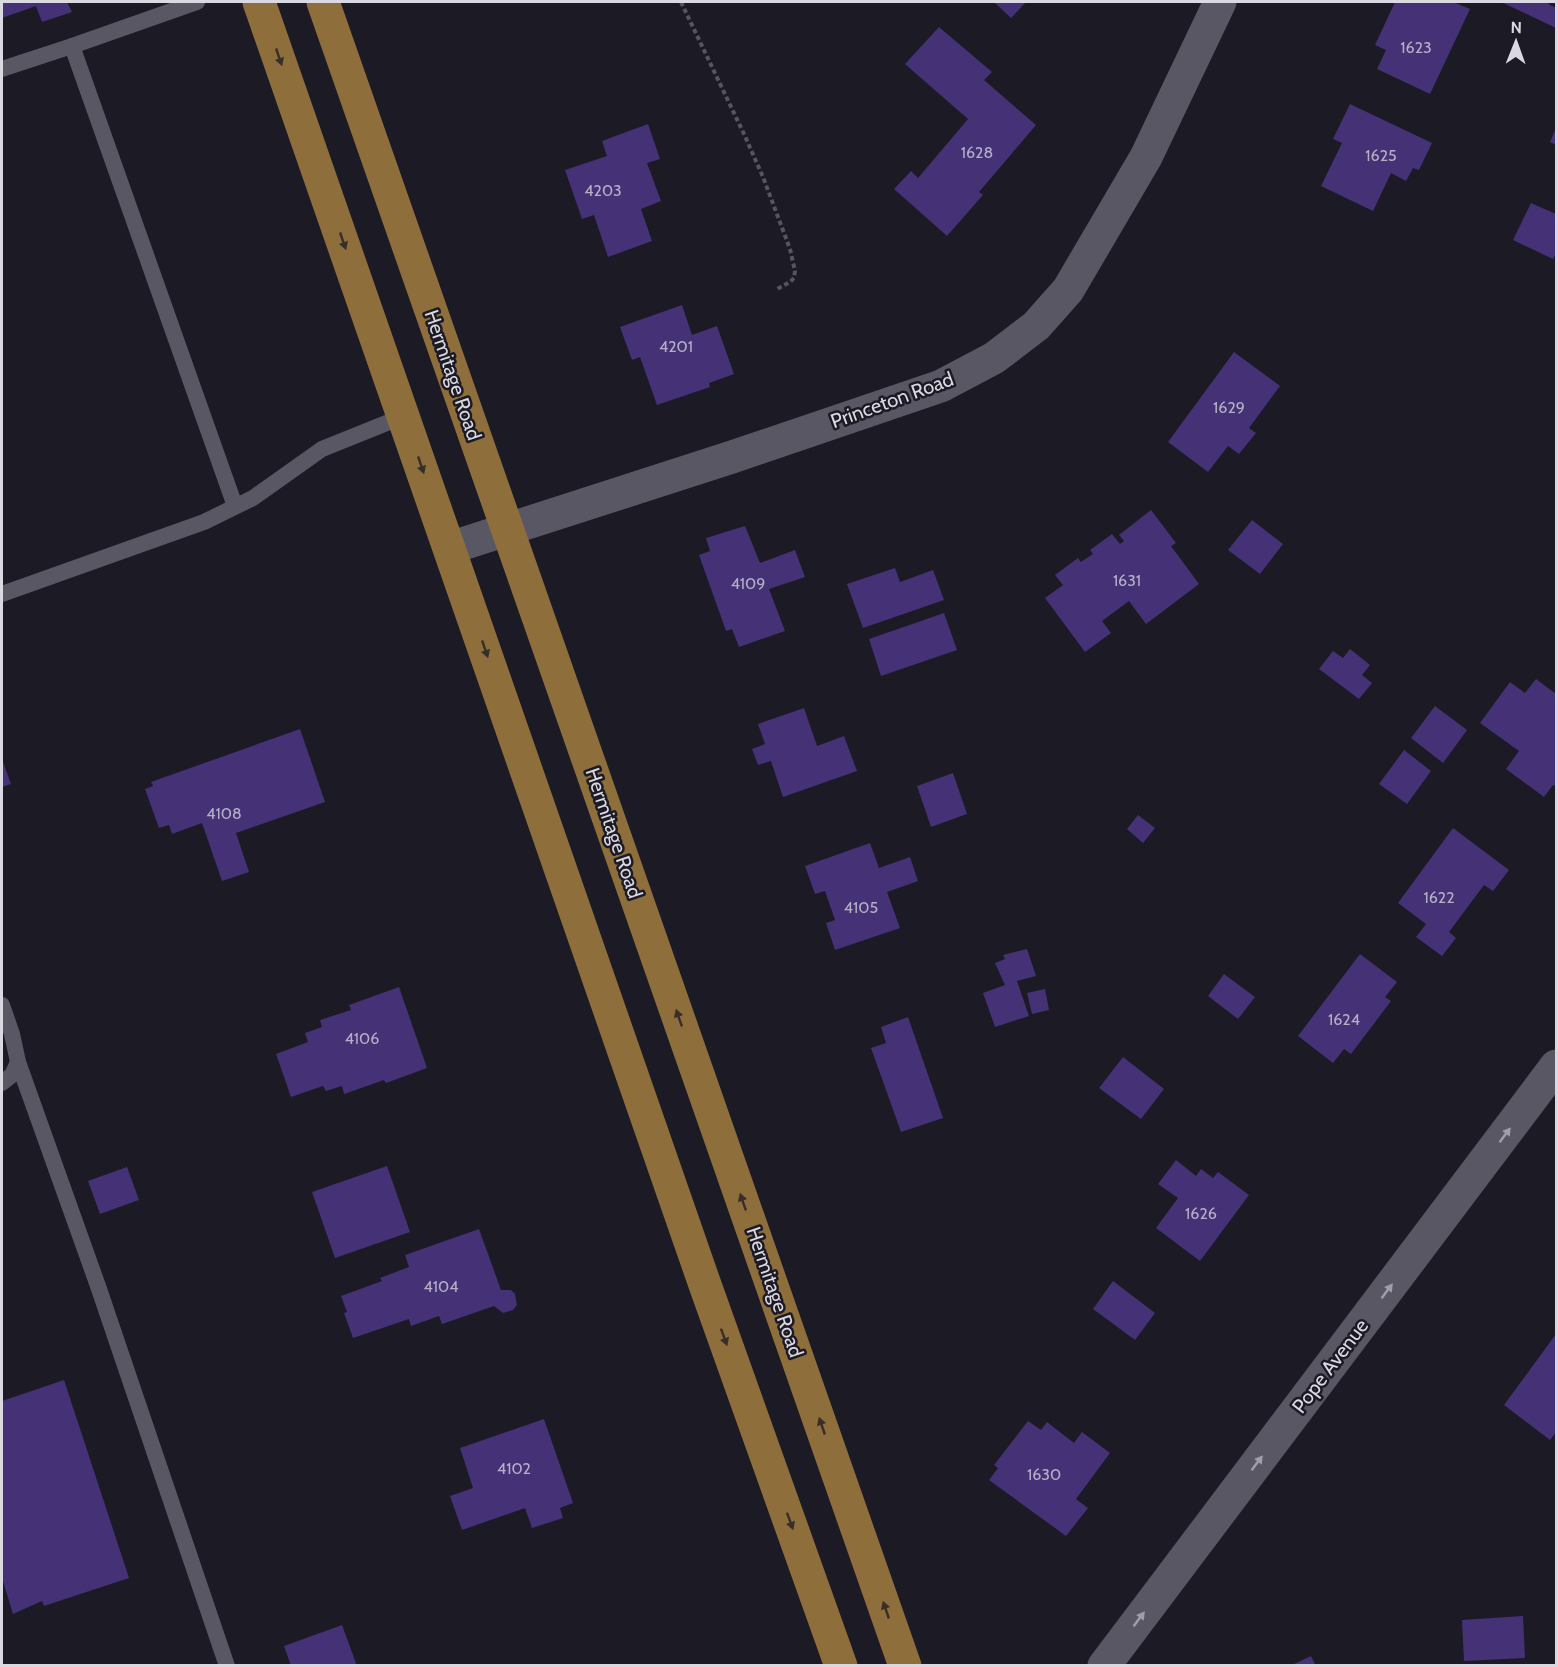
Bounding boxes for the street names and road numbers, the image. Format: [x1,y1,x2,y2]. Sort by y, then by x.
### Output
street label: Hermitage Road [419,307,487,443]
street label: Princeton Road [827,367,957,433]
street label: Hermitage Road [580,765,648,901]
street label: Hermitage Road [741,1224,809,1360]
street label: Pope Avenue [1287,1314,1373,1418]

